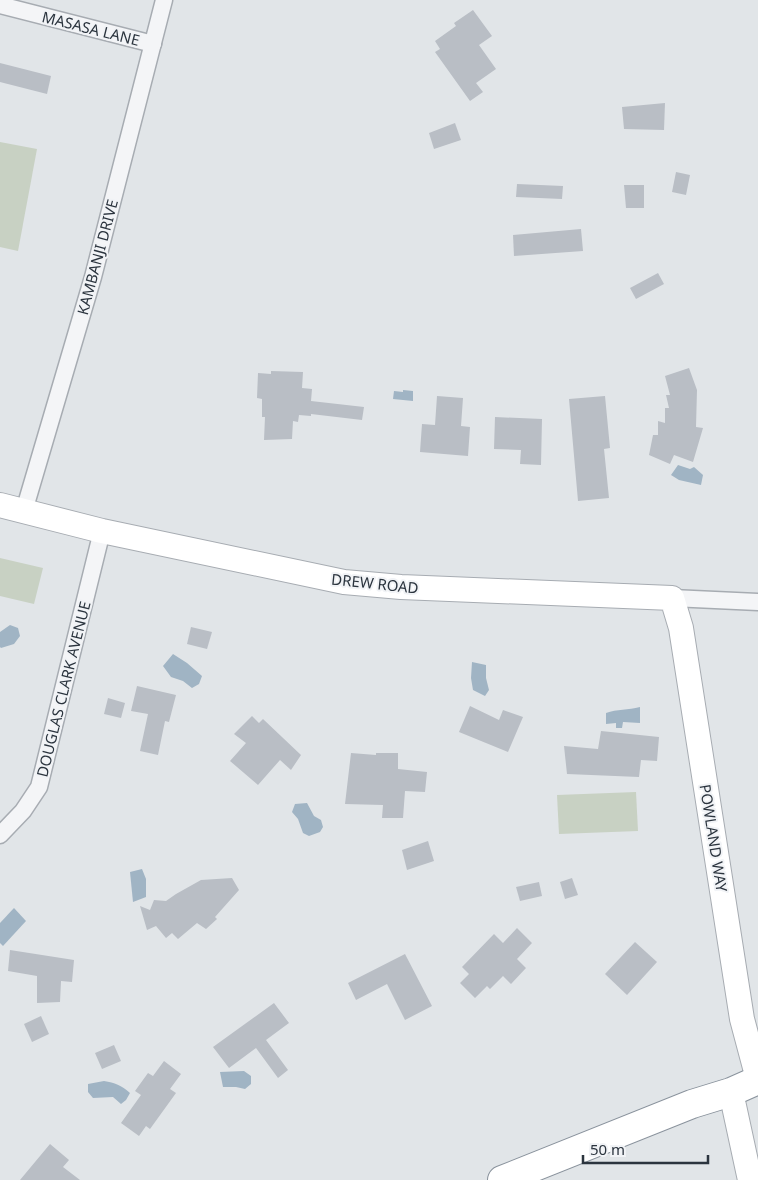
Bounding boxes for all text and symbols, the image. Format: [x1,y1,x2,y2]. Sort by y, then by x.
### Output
street label: MASASA LANE [40,6,142,50]
street label: KAMBANJI DRIVE [72,197,122,317]
street label: DREW ROAD [330,568,420,598]
street label: DOUGLAS CLARK AVENUE [31,599,95,779]
street label: POWLAND WAY [696,783,732,894]
scale bar [583,1132,708,1164]
text: 50 m [590,1139,625,1159]

